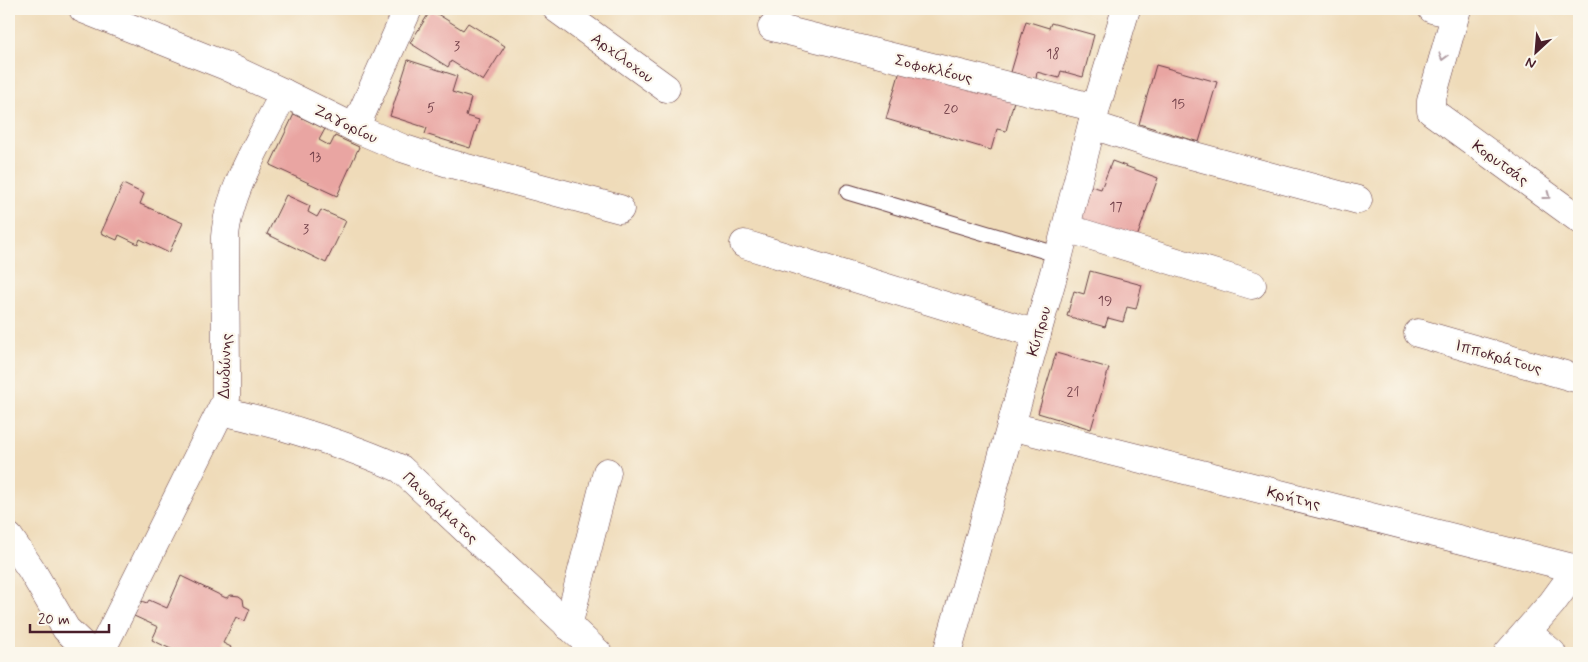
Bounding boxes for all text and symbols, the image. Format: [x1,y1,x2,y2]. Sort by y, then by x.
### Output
street label: Αρχίλοχου [587,28,658,88]
north arrow [1510,28,1560,78]
house number: 3 [454,37,460,55]
house number: 18 [1046,45,1060,63]
street label: Σοφοκλέους [893,49,975,89]
one-way arrow [1439,53,1449,61]
text: N [1523,53,1539,73]
house number: 15 [1171,95,1185,113]
house number: 5 [427,99,435,117]
street label: Ζαγορίου [310,100,381,149]
house number: 20 [944,100,958,118]
street label: Κορυτσάς [1467,136,1533,191]
house number: 13 [309,148,321,166]
one-way arrow [1541,190,1551,199]
house number: 17 [1109,198,1123,216]
house number: 3 [303,220,309,238]
house number: 19 [1098,292,1112,310]
street label: Κύπρου [1022,304,1057,359]
street label: Δωδώνης [214,333,237,399]
street label: Ιπποκράτους [1453,335,1544,380]
house number: 21 [1067,383,1079,401]
street label: Πανοράματος [398,468,482,549]
street label: Κρήτης [1265,482,1323,515]
scale bar [30,602,109,634]
text: 20 m [38,610,70,630]

